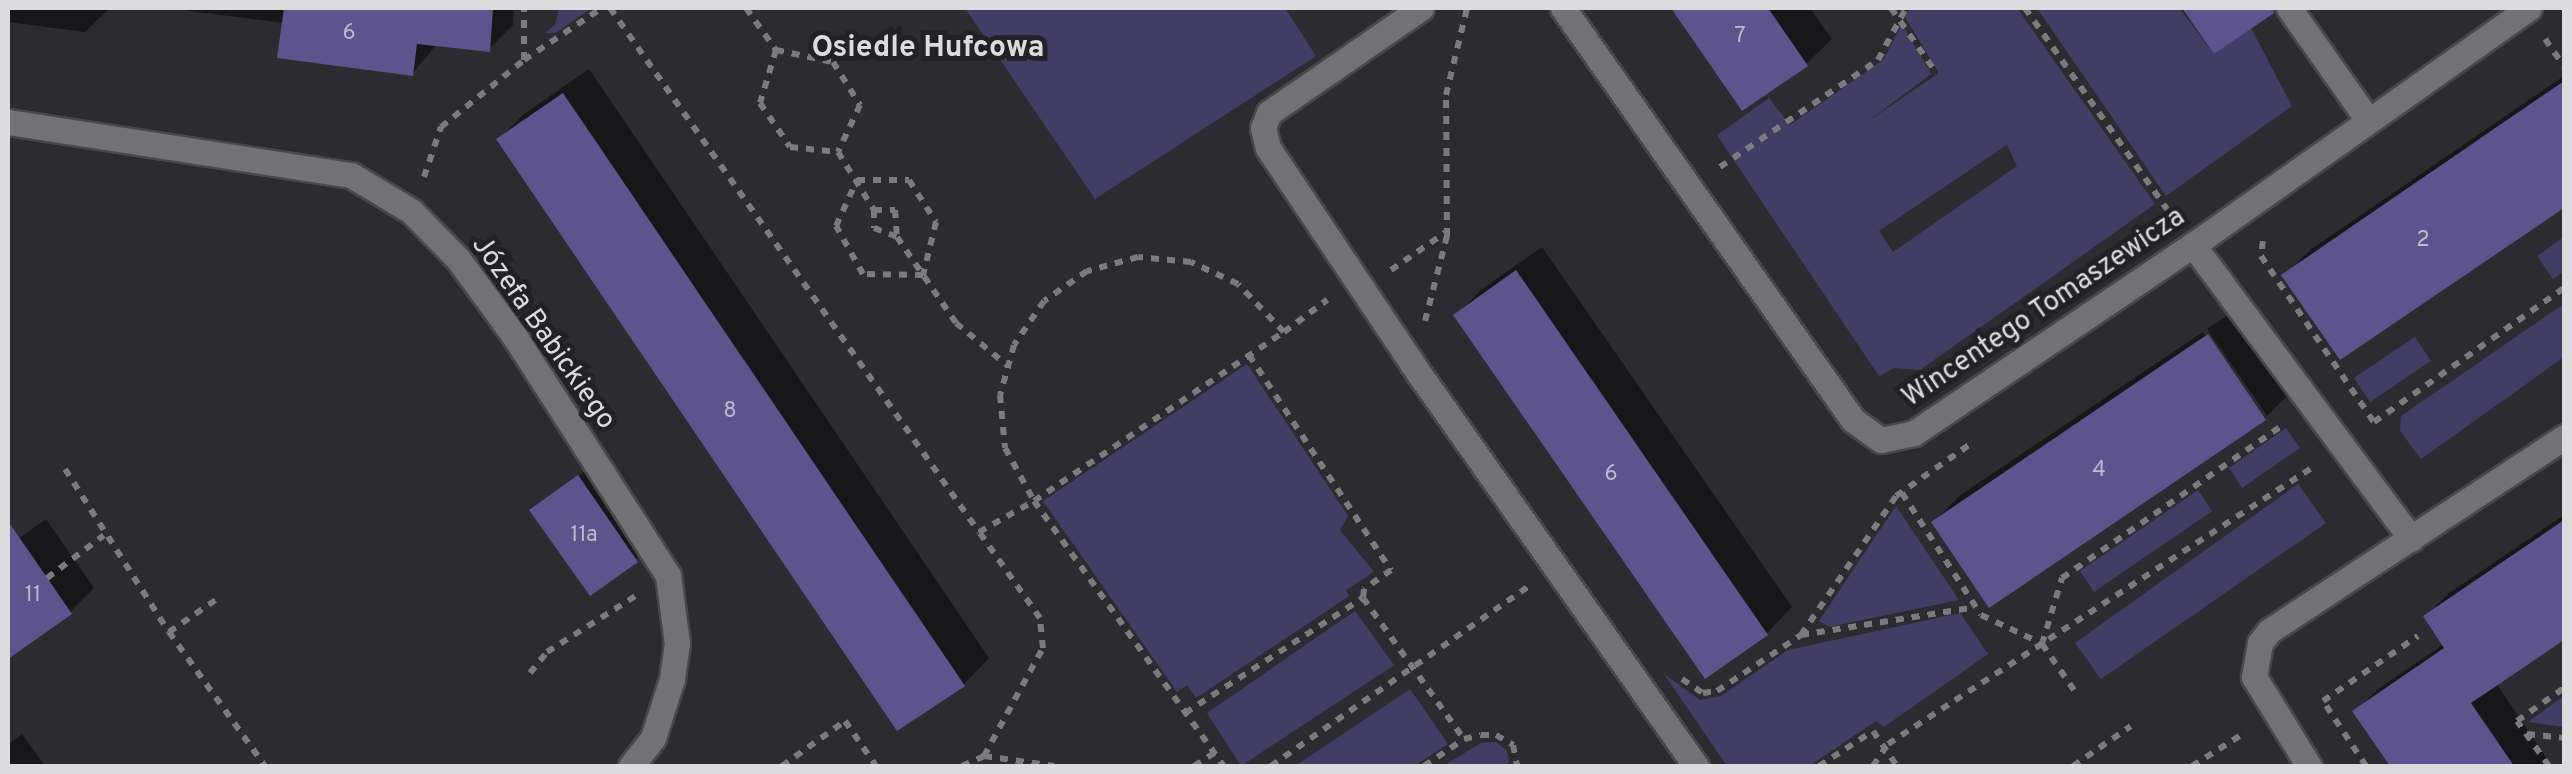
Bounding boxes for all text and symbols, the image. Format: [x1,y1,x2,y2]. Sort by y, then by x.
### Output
house number: 6 [342,21,356,47]
house number: 7 [1734,24,1746,50]
district label: Osiedle Hufcowa [812,31,1044,67]
street label: Wincentego Tomaszewicza [1896,201,2192,415]
house number: 2 [2416,228,2430,254]
street label: Józefa Babickiego [464,230,622,436]
house number: 8 [723,399,737,425]
house number: 4 [2092,458,2106,484]
house number: 6 [1604,462,1618,488]
house number: 11a [570,523,598,549]
house number: 11 [25,583,41,609]

